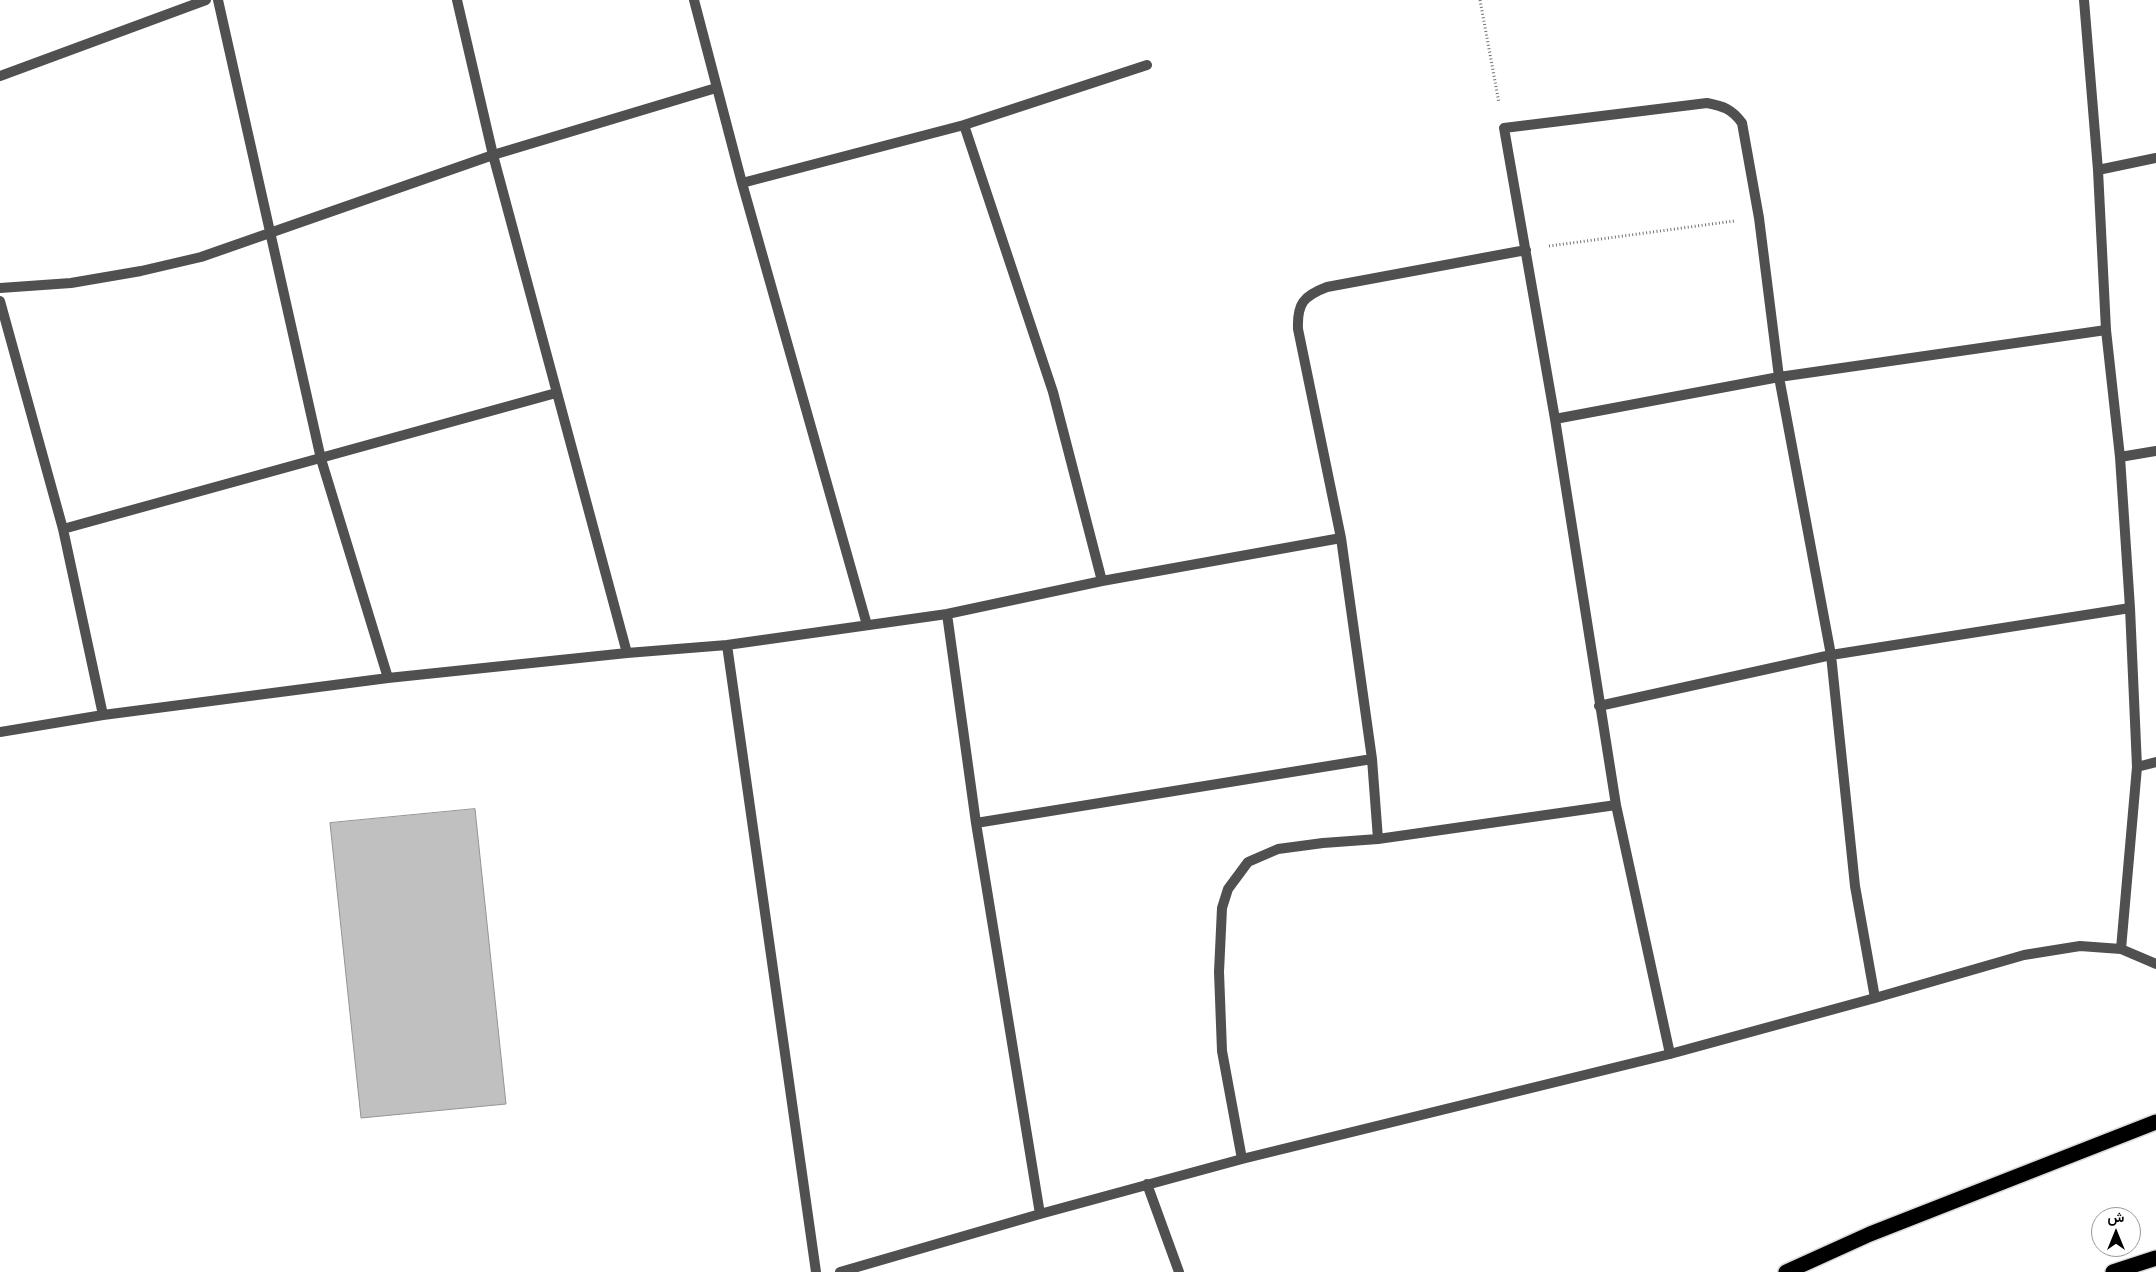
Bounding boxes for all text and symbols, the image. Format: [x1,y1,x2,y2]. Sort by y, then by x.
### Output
north arrow [2091,1207,2141,1257]
text: ش [2108,1208,2124,1228]

